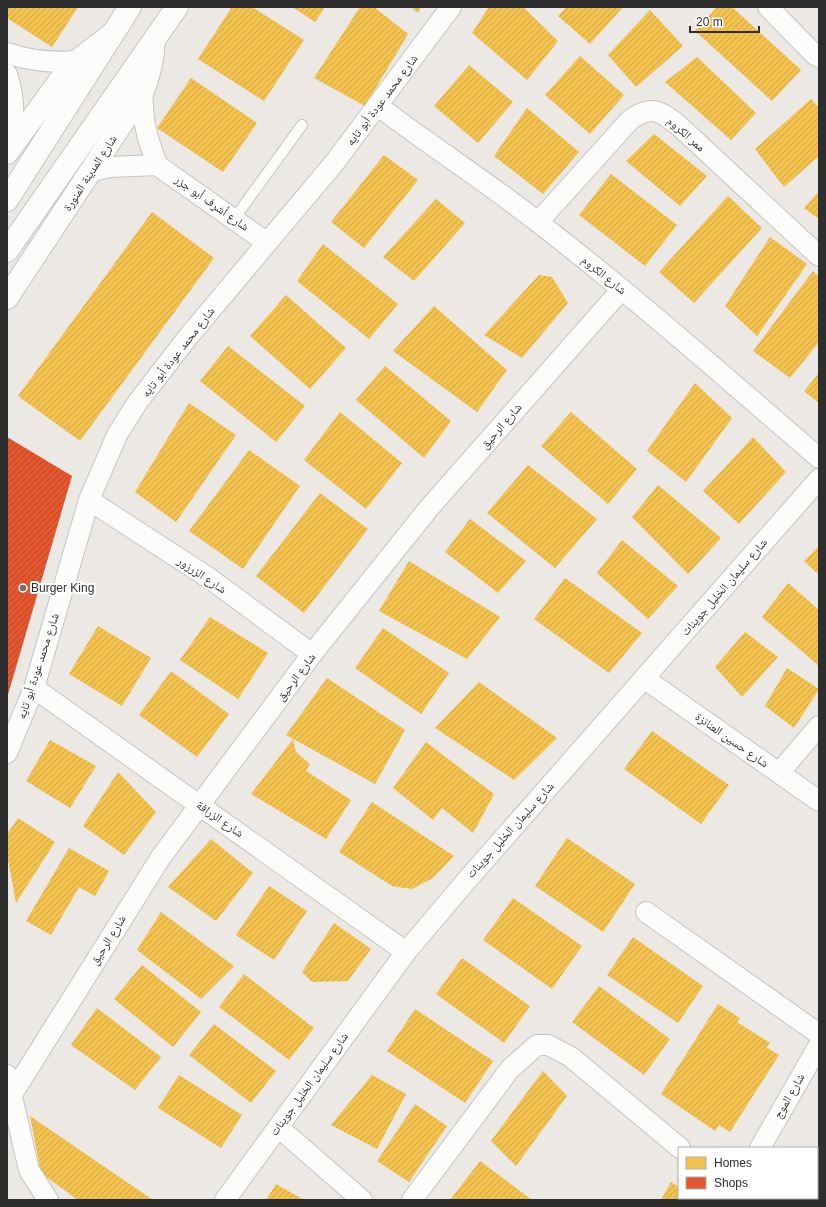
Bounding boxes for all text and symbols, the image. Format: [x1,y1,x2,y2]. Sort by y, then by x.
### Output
scale bar [690,8,759,34]
text: 20 m [696,15,723,29]
street label: شارع محمد عودة أبو تايه [343,52,422,149]
street label: ممر الكروم [663,114,708,155]
street label: شارع المدينة المنورة [60,132,121,214]
street label: شارع أشرف أبو جزر [171,172,252,235]
street label: شارع الكروم [578,253,629,298]
street label: شارع محمد عودة أبو تايه [139,304,218,400]
street label: شارع الرحيق [477,400,525,452]
street label: شارع سليمان الخليل جوينات [678,536,771,639]
street label: شارع الزرزور [174,553,229,597]
place label: Burger King [31,581,94,595]
marker: Burger King [18,583,28,593]
street label: شارع محمد عودة أبو تايه [14,611,63,721]
street label: شارع الرحيق [274,650,319,704]
street label: شارع حسين العنانزة [692,709,771,771]
street label: شارع سليمان الخليل جوينات [463,779,557,881]
street label: شارع الزرافة [193,798,246,841]
street label: شارع الرحيق [87,912,130,968]
street label: شارع سليمان الخليل جوينات [267,1030,352,1139]
street label: شارع الموج [770,1071,808,1122]
legend [678,1147,818,1199]
text: Homes [714,1156,752,1170]
text: Shops [714,1176,748,1190]

